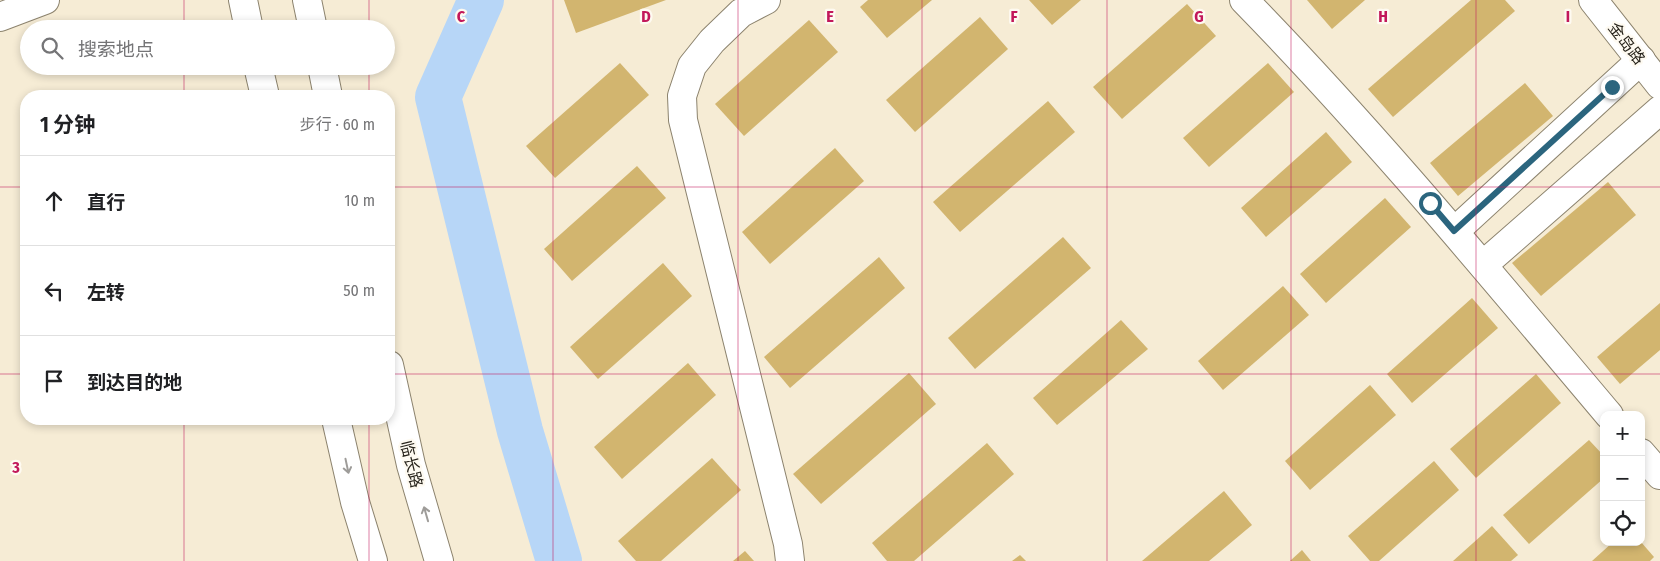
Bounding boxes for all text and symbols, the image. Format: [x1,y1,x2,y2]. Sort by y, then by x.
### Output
text: C [457,7,466,26]
text: D [641,7,651,26]
text: E [826,7,834,26]
text: F [1010,7,1018,26]
text: G [1194,7,1204,26]
text: H [1378,7,1388,26]
text: I [1566,7,1570,26]
street label: 金岛路 [1604,19,1649,68]
search box [20,20,395,75]
icon: search [38,34,66,62]
text: 搜索地点 [78,38,154,61]
route end [1601,76,1624,99]
text: 1 分钟 [40,112,95,138]
text: 步行 · 60 m [300,115,375,134]
icon: ahead [40,187,68,215]
text: 直行 [87,191,125,214]
text: 10 m [344,191,375,210]
route start [1419,192,1442,215]
icon: left [40,277,68,305]
text: 左转 [87,281,125,304]
text: 50 m [343,281,375,300]
icon: arrive [40,367,68,395]
text: 到达目的地 [87,371,182,394]
map controls [1600,411,1645,546]
button: + [1600,411,1645,456]
street label: 临长路 [396,439,427,490]
button: − [1600,456,1645,501]
text: 3 [11,458,20,477]
one-way arrow [343,458,352,474]
button: locate [1600,501,1645,546]
one-way arrow [420,507,430,523]

